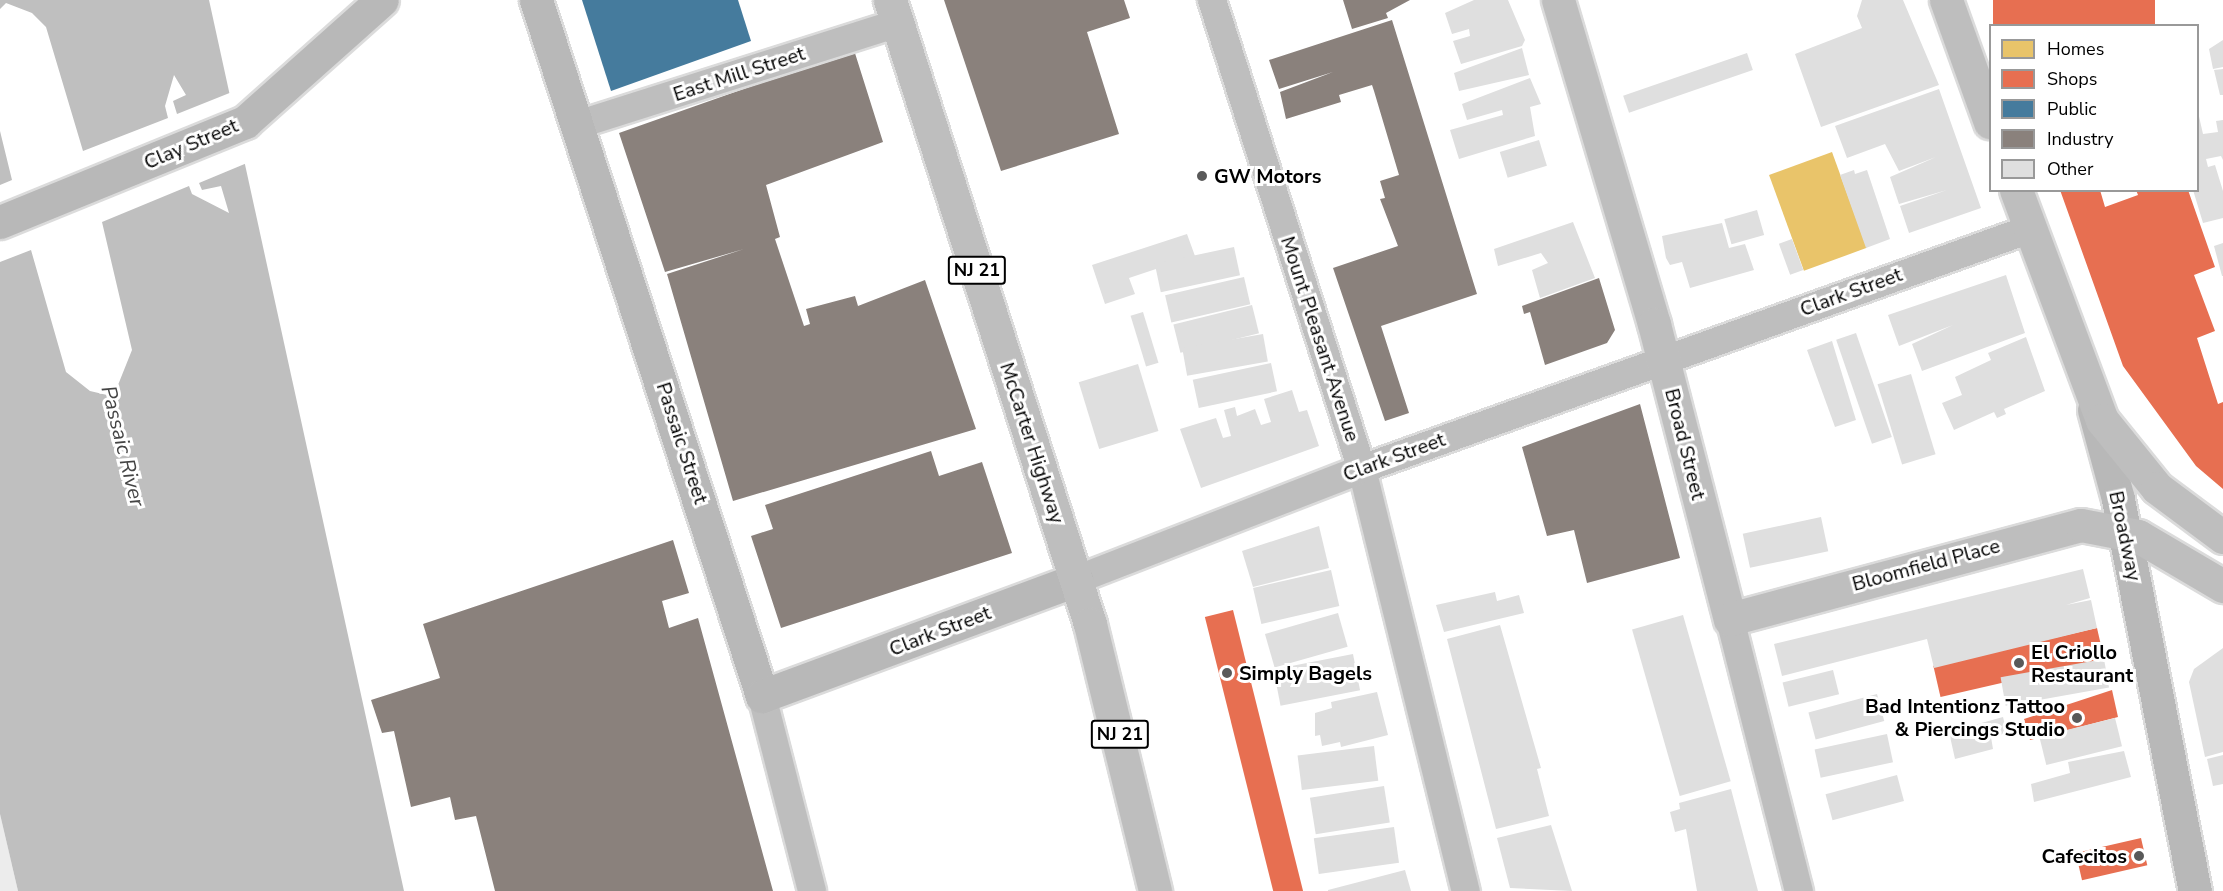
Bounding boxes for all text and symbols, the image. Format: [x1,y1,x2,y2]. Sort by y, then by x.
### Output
legend [1989,24,2199,192]
text: Homes [2047,37,2104,61]
street label: East Mill Street [670,41,808,107]
text: Shops [2047,67,2097,91]
text: Public [2047,97,2097,121]
street label: Clay Street [140,113,242,175]
text: Industry [2047,127,2114,151]
text: Other [2047,157,2093,181]
place label: GW Motors [1214,164,1322,188]
marker: GW Motors [1195,169,1209,183]
street label: Mount Pleasant Avenue [1275,233,1365,445]
road number: NJ 21 [947,255,1007,285]
street label: Clark Street [1797,262,1905,322]
street label: McCarter Highway [995,359,1069,527]
street label: Passaic Street [651,379,713,507]
water label: Passaic River [96,383,150,509]
street label: Broad Street [1660,386,1710,502]
street label: Clark Street [1340,427,1448,487]
street label: Broadway [2104,489,2146,583]
street label: Bloomfield Place [1849,534,2003,596]
street label: Clark Street [886,601,994,661]
place label: El Criollo Restaurant [2031,640,2133,687]
marker: El Criollo Restaurant [2012,656,2026,670]
place label: Simply Bagels [1239,661,1372,685]
marker: Simply Bagels [1220,666,1234,680]
place label: Bad Intentionz Tattoo & Piercings Studio [1865,694,2065,741]
marker: Bad Intentionz Tattoo & Piercings Studio [2070,711,2084,725]
road number: NJ 21 [1090,719,1150,749]
place label: Cafecitos [2042,844,2127,868]
marker: Cafecitos [2132,849,2146,863]

